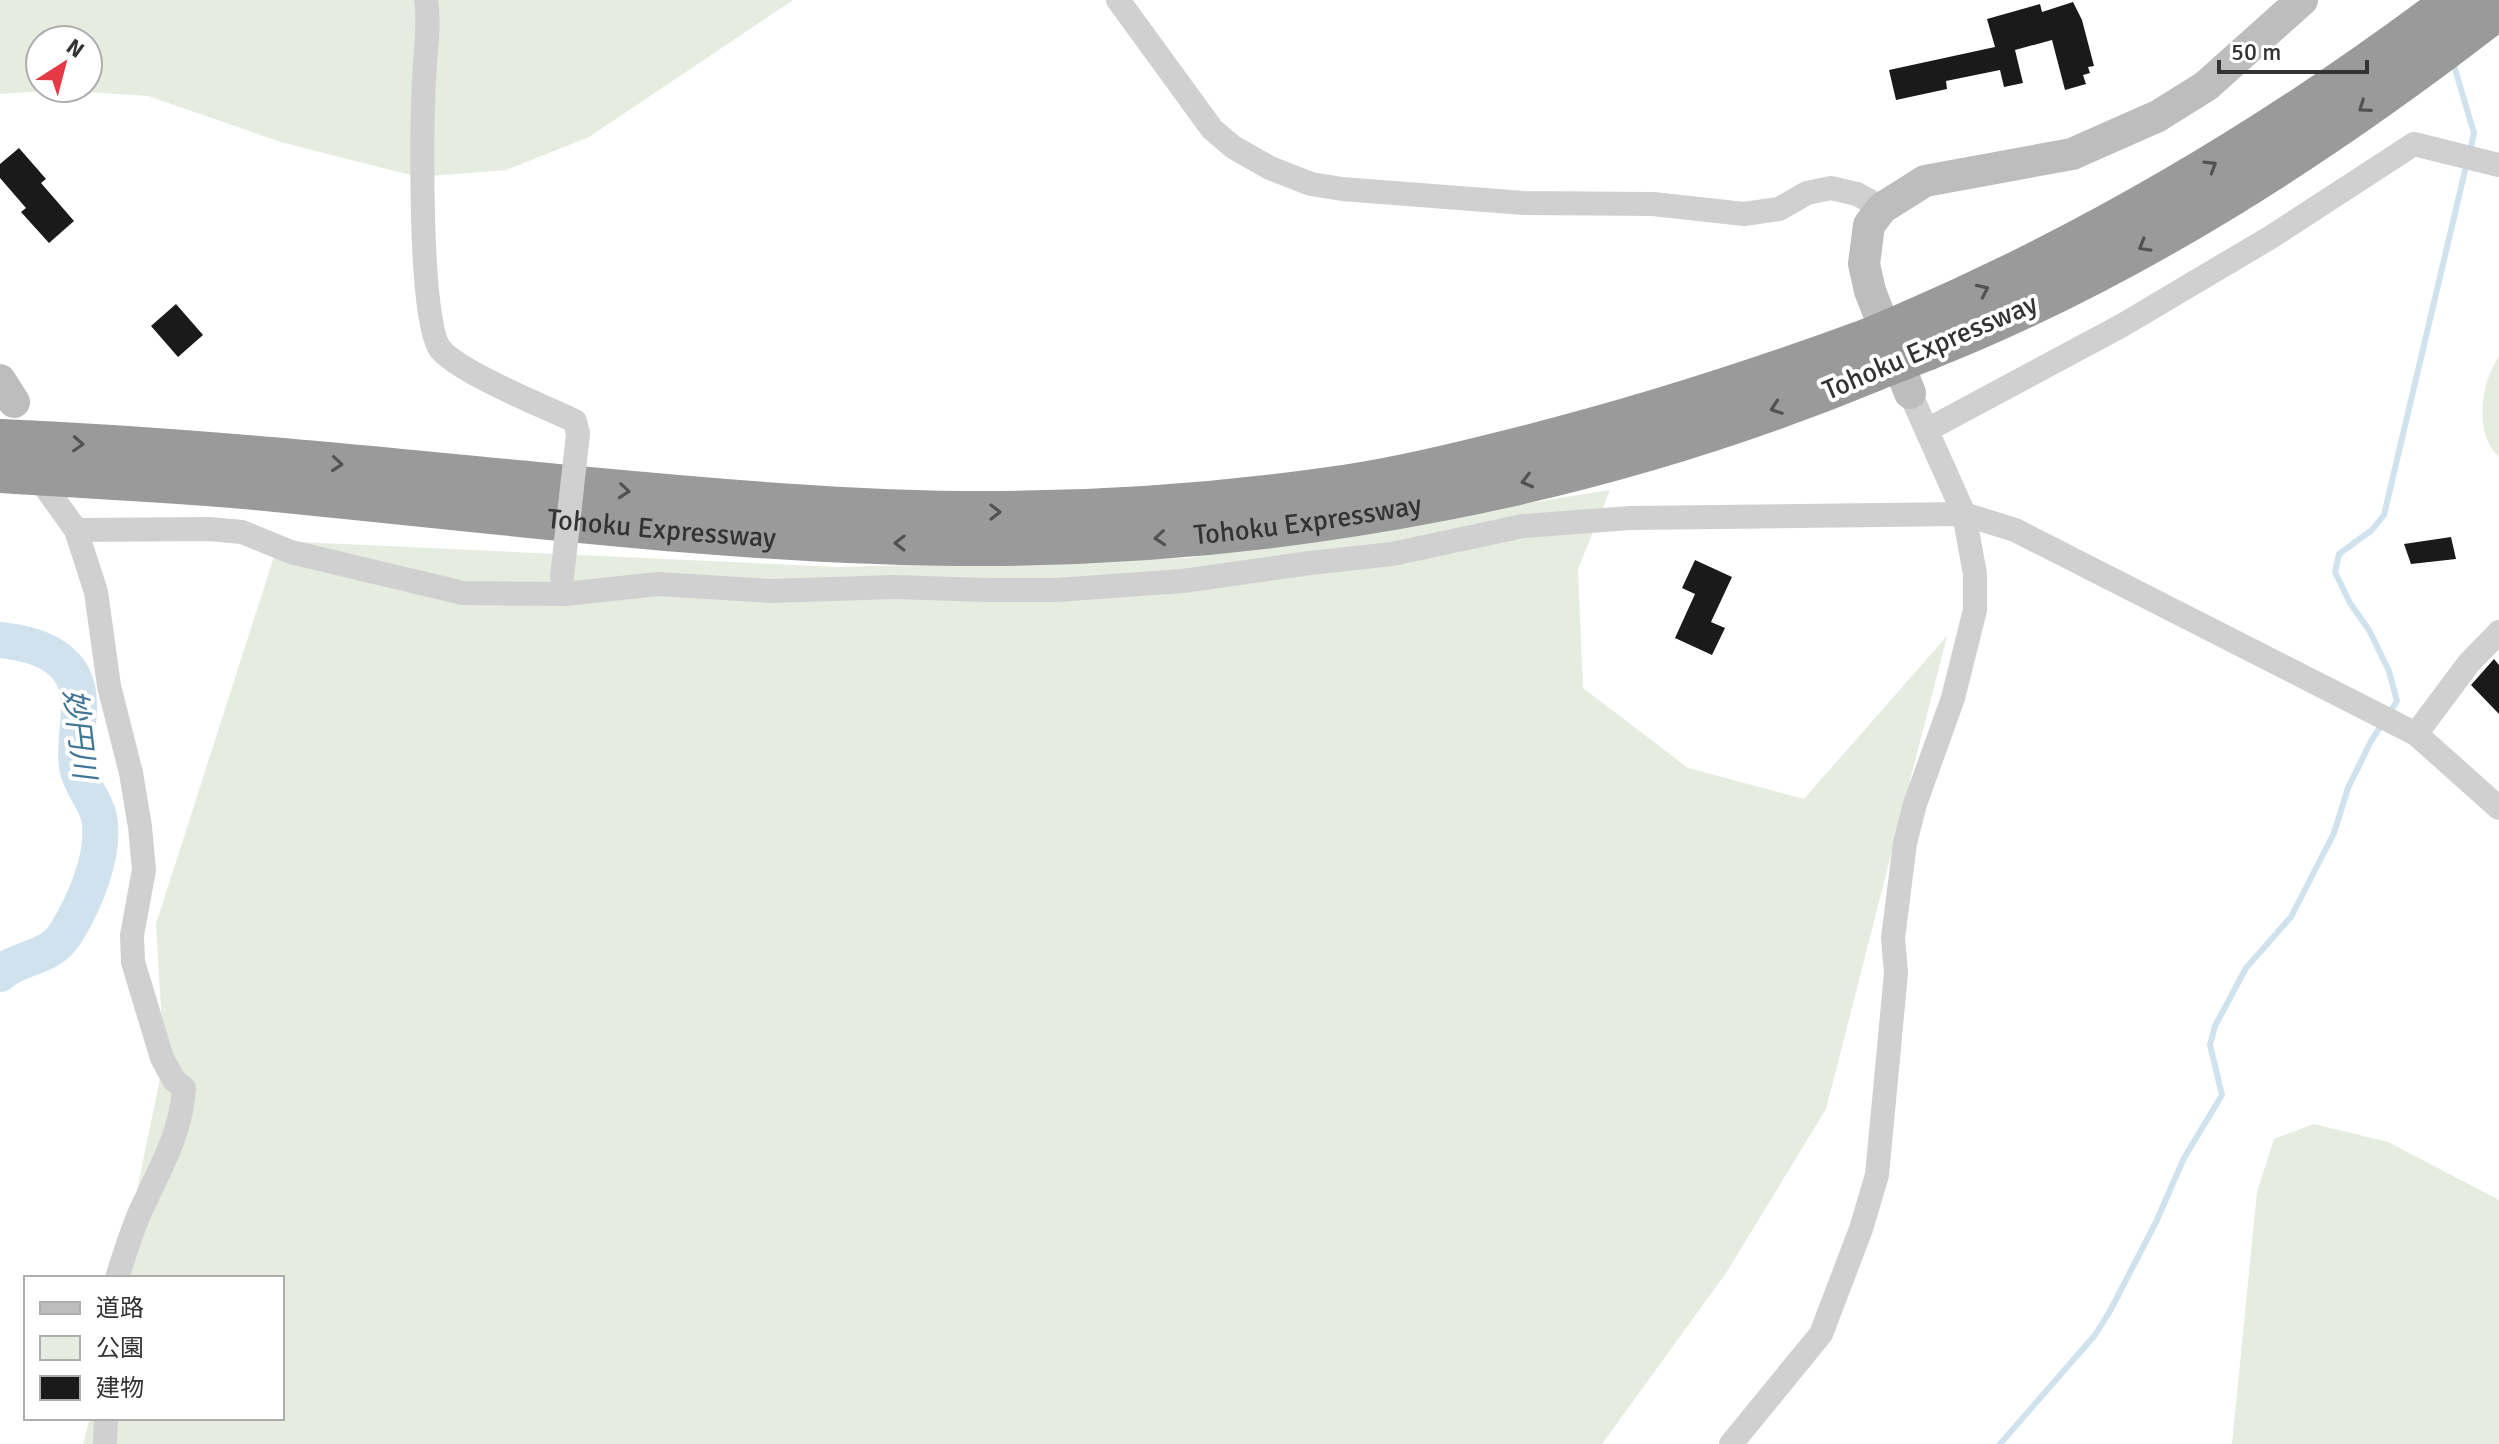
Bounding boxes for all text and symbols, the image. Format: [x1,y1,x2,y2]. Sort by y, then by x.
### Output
north arrow [24,24,104,104]
scale bar [2219,24,2367,74]
text: N [61,33,90,64]
text: 50 m [2231,37,2281,67]
one-way arrow [2358,97,2372,112]
one-way arrow [2202,160,2217,175]
one-way arrow [2138,236,2152,252]
one-way arrow [1974,284,1989,300]
street label: Tohoku Expressway [1818,286,2042,408]
one-way arrow [1770,399,1784,415]
one-way arrow [72,435,85,452]
one-way arrow [331,456,344,473]
one-way arrow [1521,472,1534,489]
one-way arrow [618,482,631,499]
street label: Tohoku Expressway [1192,487,1424,552]
street label: Tohoku Expressway [545,502,777,555]
one-way arrow [989,503,1002,521]
one-way arrow [1153,529,1166,546]
one-way arrow [893,535,906,552]
water label: 妙円川 [55,687,103,784]
legend [24,1276,284,1420]
text: 道路 [96,1293,144,1323]
text: 公園 [96,1333,144,1363]
text: 建物 [96,1373,144,1403]

